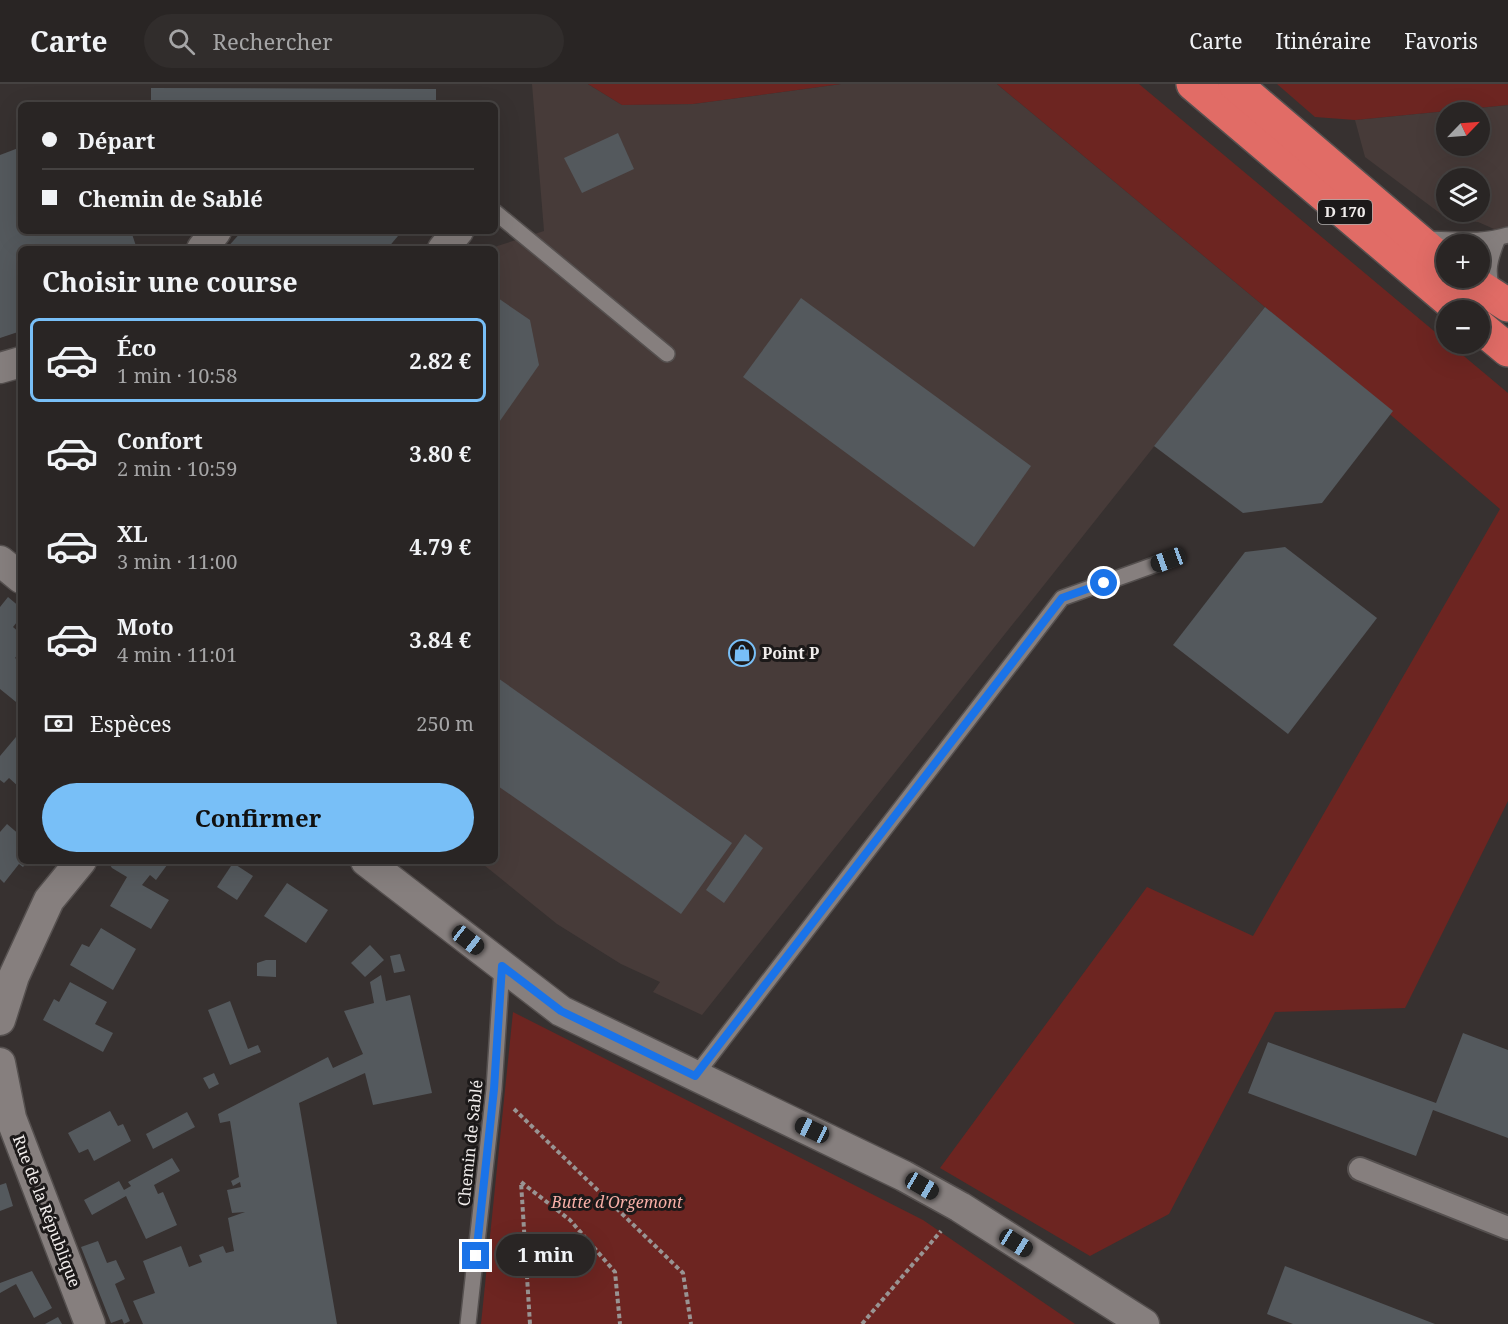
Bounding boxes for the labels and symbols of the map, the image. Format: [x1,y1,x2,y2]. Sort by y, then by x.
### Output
north arrow [1436,102,1490,156]
road number: D 170 [1318,200,1372,224]
car [1148,545,1188,575]
route start [1090,569,1117,596]
shop icon: Point P [727,638,757,668]
place label: Point P [762,642,819,664]
car [448,922,488,958]
street label: Chemin de Sablé [452,1079,488,1207]
car [792,1114,832,1146]
street label: Rue de la République [8,1132,86,1290]
car [902,1169,942,1203]
park label: Butte d'Orgemont [550,1191,683,1213]
car [996,1226,1036,1260]
callout: 1 min [497,1235,596,1277]
route end [462,1242,489,1269]

